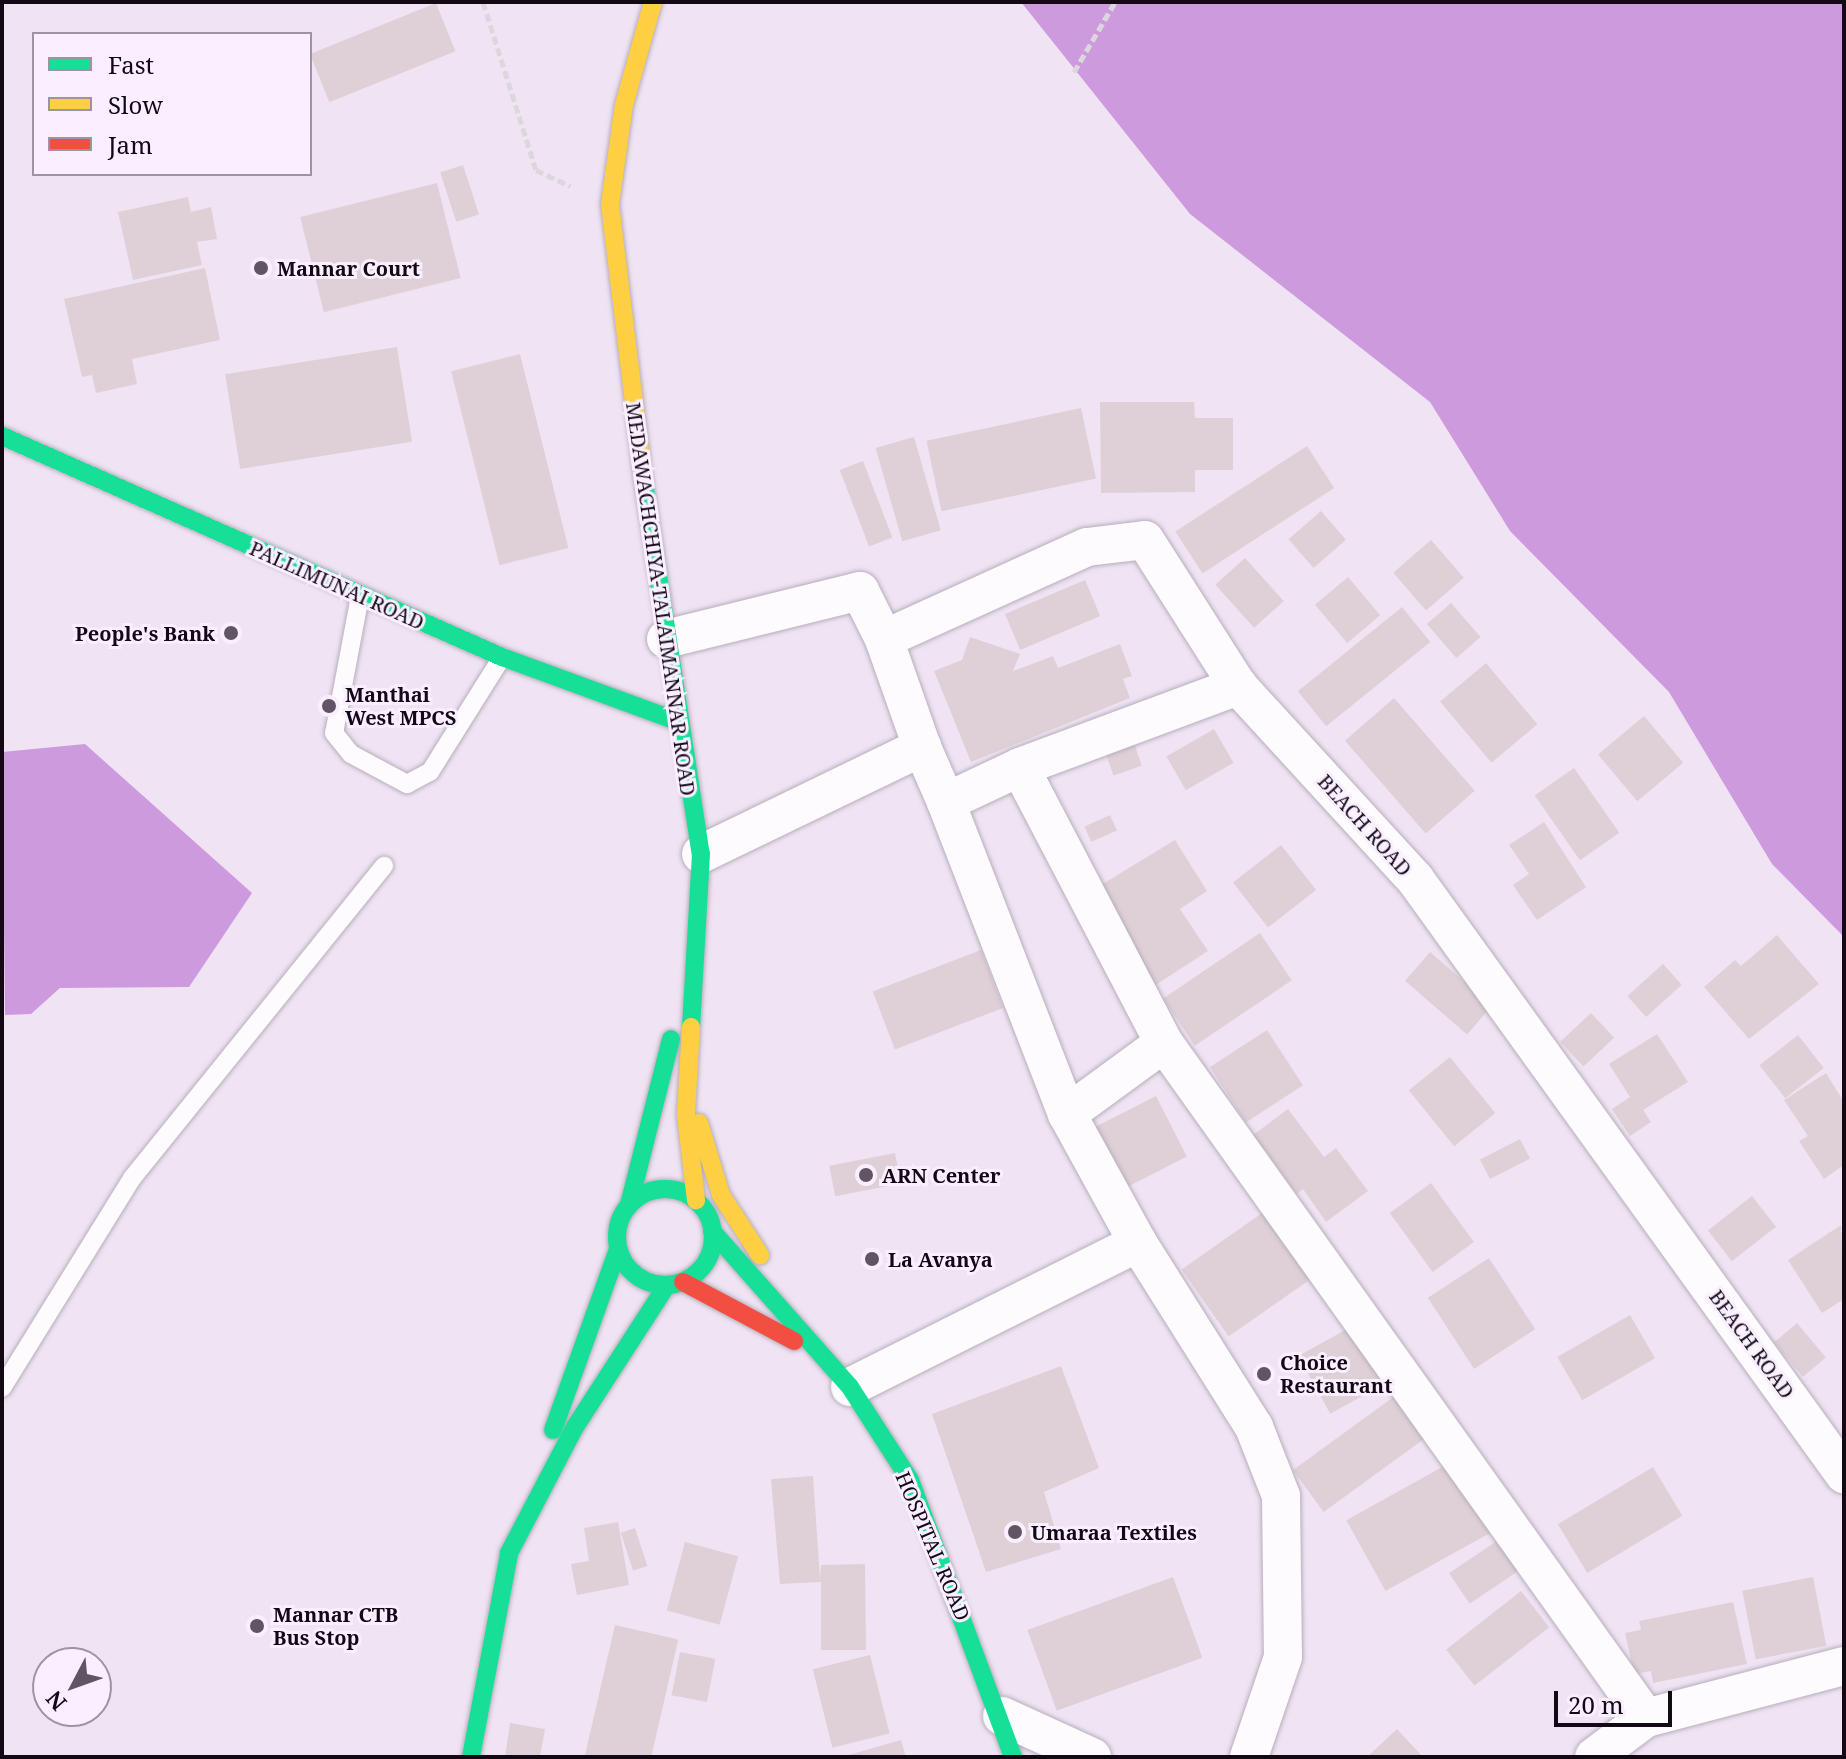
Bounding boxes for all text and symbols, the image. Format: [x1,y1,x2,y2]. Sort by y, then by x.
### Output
legend [32,32,312,176]
text: Fast [108,48,154,81]
text: Slow [108,88,163,121]
text: Jam [108,128,153,161]
place label: Mannar Court [277,256,420,280]
marker: Mannar Court [252,259,270,277]
street label: MEDAWACHCHIYA-TALAIMANNAR ROAD [621,401,701,797]
street label: PALLIMUNAI ROAD [246,536,428,634]
place label: People's Bank [75,621,215,645]
marker: People's Bank [222,624,240,642]
place label: Manthai West MPCS [345,682,456,729]
marker: Manthai West MPCS [320,697,338,715]
street label: BEACH ROAD [1313,769,1417,881]
place label: ARN Center [882,1163,1000,1187]
marker: ARN Center [857,1166,875,1184]
place label: La Avanya [888,1247,993,1271]
marker: La Avanya [863,1250,881,1268]
street label: BEACH ROAD [1705,1285,1799,1403]
place label: Choice Restaurant [1280,1350,1392,1397]
marker: Choice Restaurant [1255,1365,1273,1383]
street label: HOSPITAL ROAD [891,1468,975,1624]
place label: Umaraa Textiles [1031,1520,1197,1544]
marker: Umaraa Textiles [1006,1523,1024,1541]
place label: Mannar CTB Bus Stop [273,1602,398,1649]
marker: Mannar CTB Bus Stop [248,1617,266,1635]
north arrow [32,1647,112,1727]
scale bar [1558,1675,1676,1725]
text: N [38,1685,72,1718]
text: 20 m [1568,1688,1624,1721]

